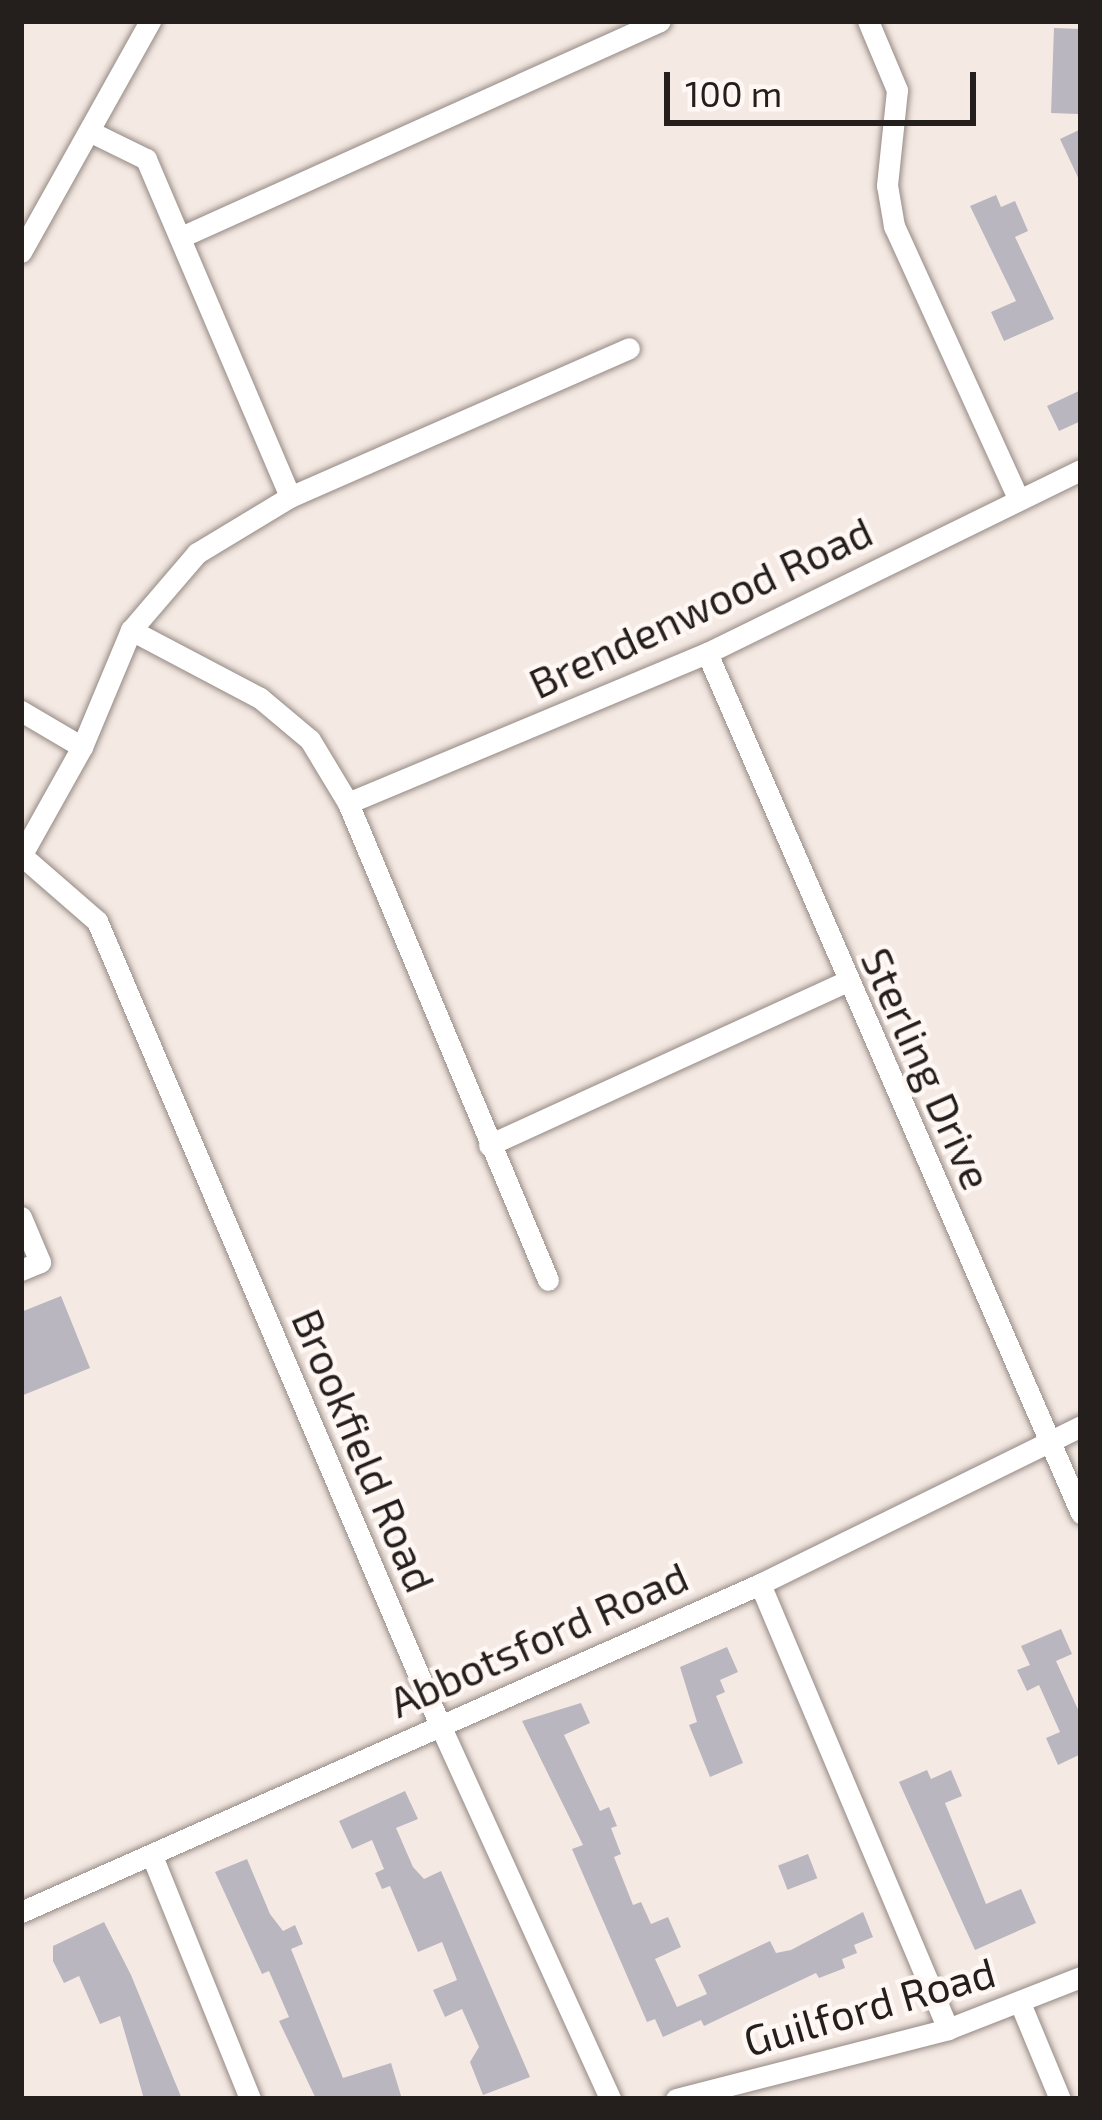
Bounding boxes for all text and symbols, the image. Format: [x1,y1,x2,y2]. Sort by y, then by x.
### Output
scale bar [670,48,982,122]
text: 100 m [685,71,782,114]
street label: Brendenwood Road [520,504,880,708]
street label: Sterling Drive [852,940,1004,1196]
street label: Brookfield Road [283,1301,447,1599]
street label: Abbotsford Road [381,1550,695,1726]
street label: Guilford Road [738,1945,1000,2065]

